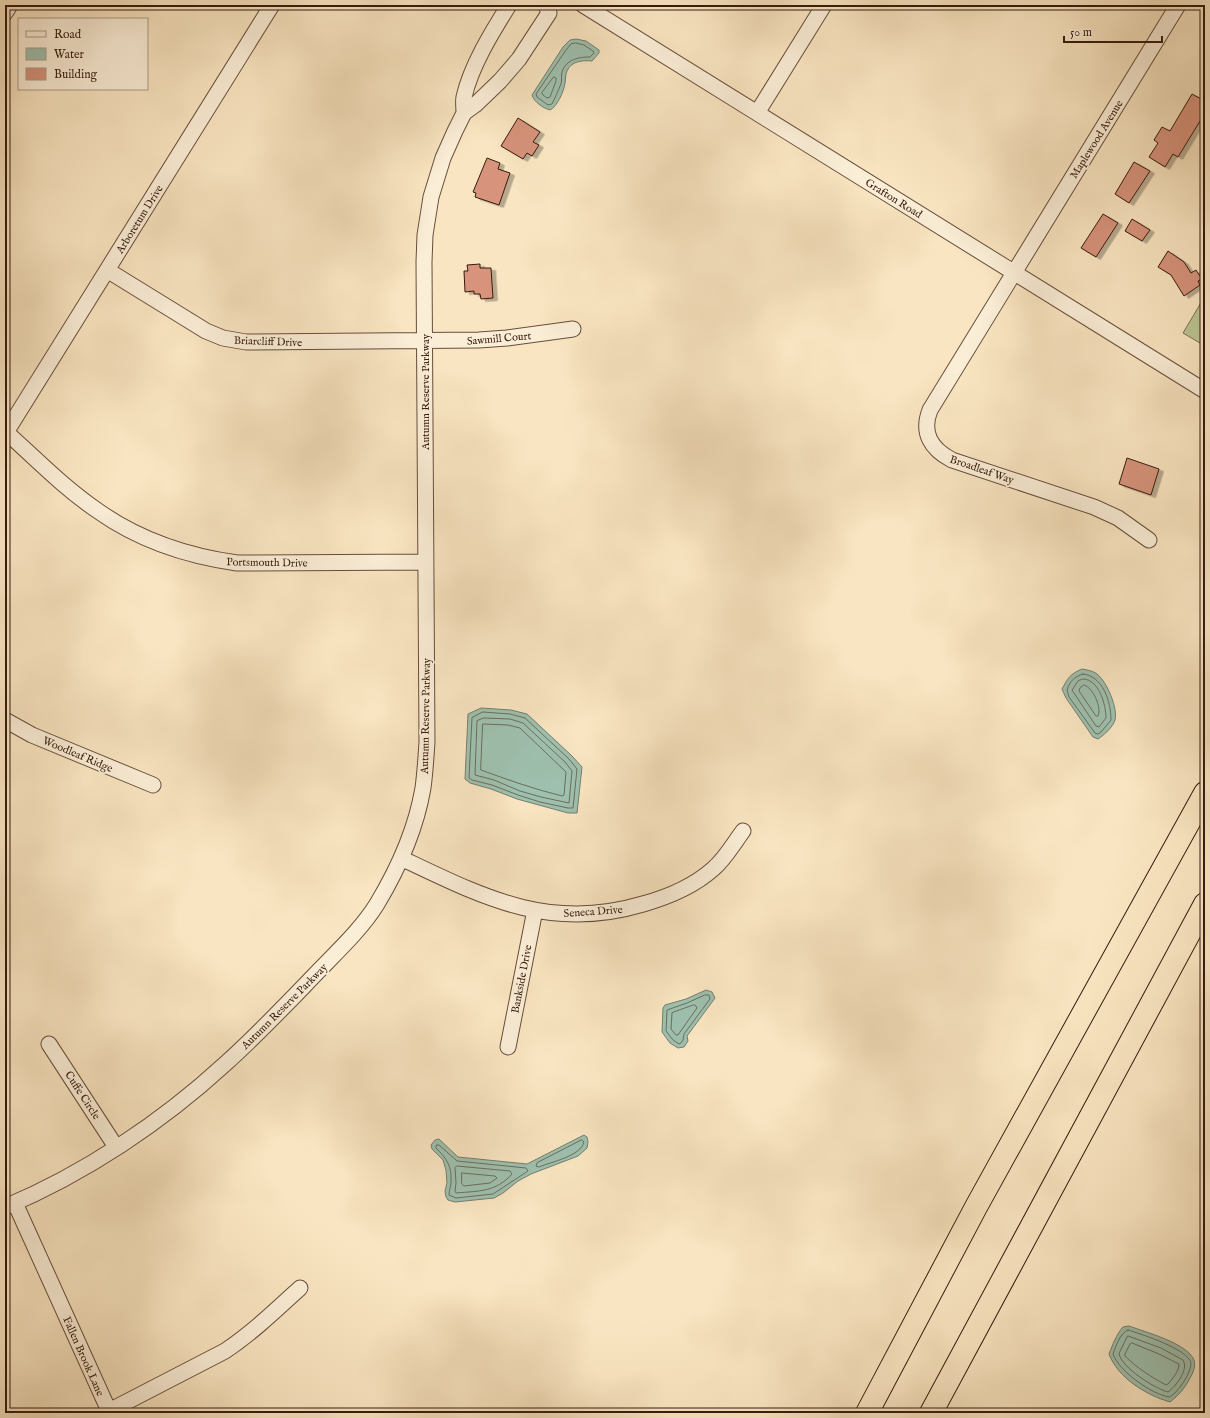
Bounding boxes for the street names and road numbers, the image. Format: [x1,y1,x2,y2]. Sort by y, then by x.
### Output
street label: Maplewood Avenue [1067,98,1127,181]
street label: Grafton Road [862,176,925,222]
street label: Arboretum Drive [113,183,167,257]
street label: Sawmill Court [466,329,532,349]
street label: Autumn Reserve Parkway [419,333,433,451]
street label: Briarcliff Drive [234,334,302,350]
street label: Broadleaf Way [948,452,1016,488]
street label: Portsmouth Drive [226,555,308,571]
street label: Autumn Reserve Parkway [418,657,434,775]
street label: Woodleaf Ridge [40,734,115,776]
street label: Seneca Drive [563,903,623,921]
street label: Bankside Drive [508,944,535,1015]
street label: Autumn Reserve Parkway [238,960,331,1053]
street label: Cuffe Circle [61,1069,103,1122]
street label: Fallen Brook Lane [59,1314,107,1398]

